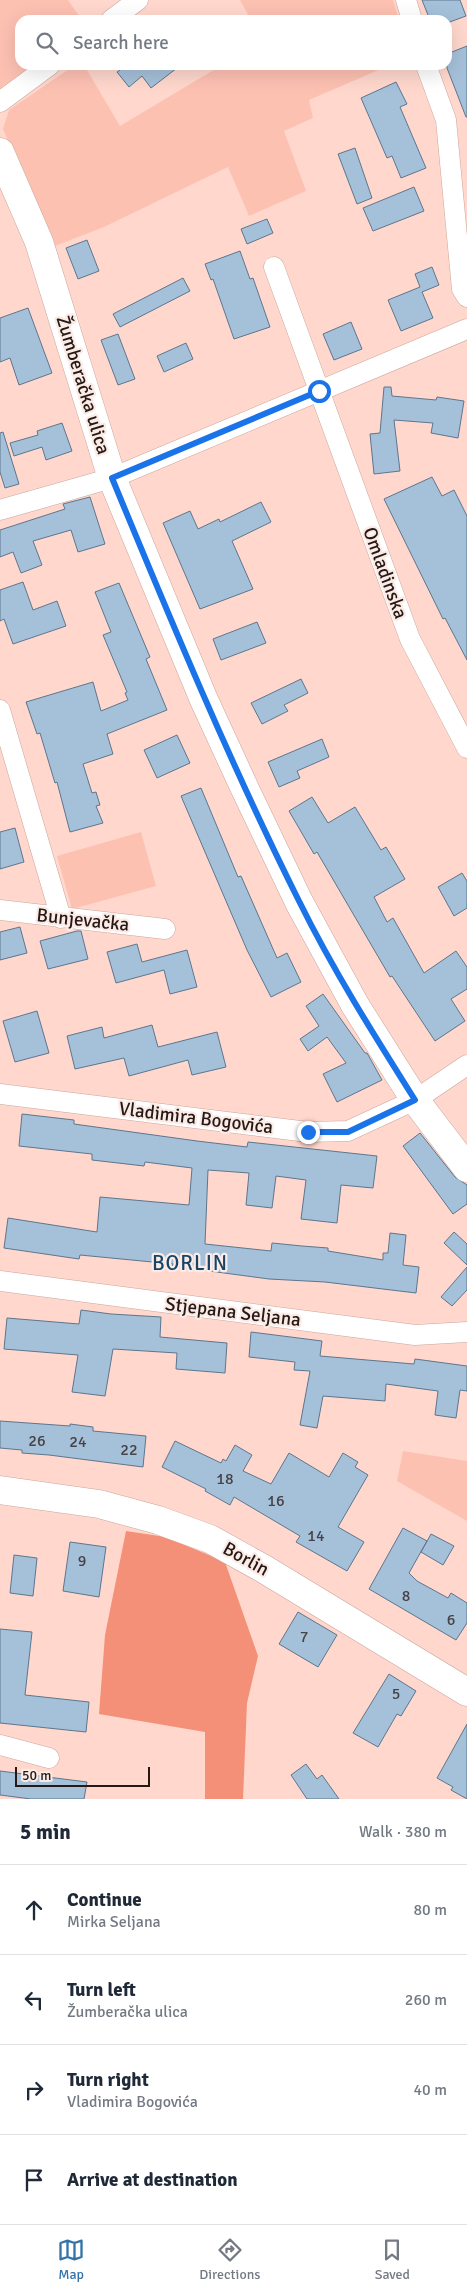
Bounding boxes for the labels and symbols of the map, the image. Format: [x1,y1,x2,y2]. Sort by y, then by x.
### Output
street label: Žumberačka ulica [51,313,115,457]
route start [308,380,331,403]
street label: Omladinska [357,524,413,622]
street label: Bunjevačka [35,903,131,937]
street label: Vladimira Bogovića [117,1097,275,1139]
route end [297,1121,320,1144]
district label: BORLIN [152,1250,228,1276]
street label: Stjepana Seljana [164,1292,302,1332]
house number: 26 [28,1431,46,1451]
house number: 24 [69,1432,87,1452]
house number: 22 [120,1440,138,1460]
house number: 18 [216,1469,234,1489]
house number: 16 [267,1491,285,1511]
house number: 14 [307,1526,325,1546]
street label: Borlin [219,1537,273,1581]
house number: 9 [78,1551,86,1571]
house number: 8 [402,1586,410,1606]
house number: 6 [447,1610,455,1630]
house number: 7 [300,1627,308,1647]
house number: 5 [392,1684,400,1704]
scale bar [15,1764,150,1787]

